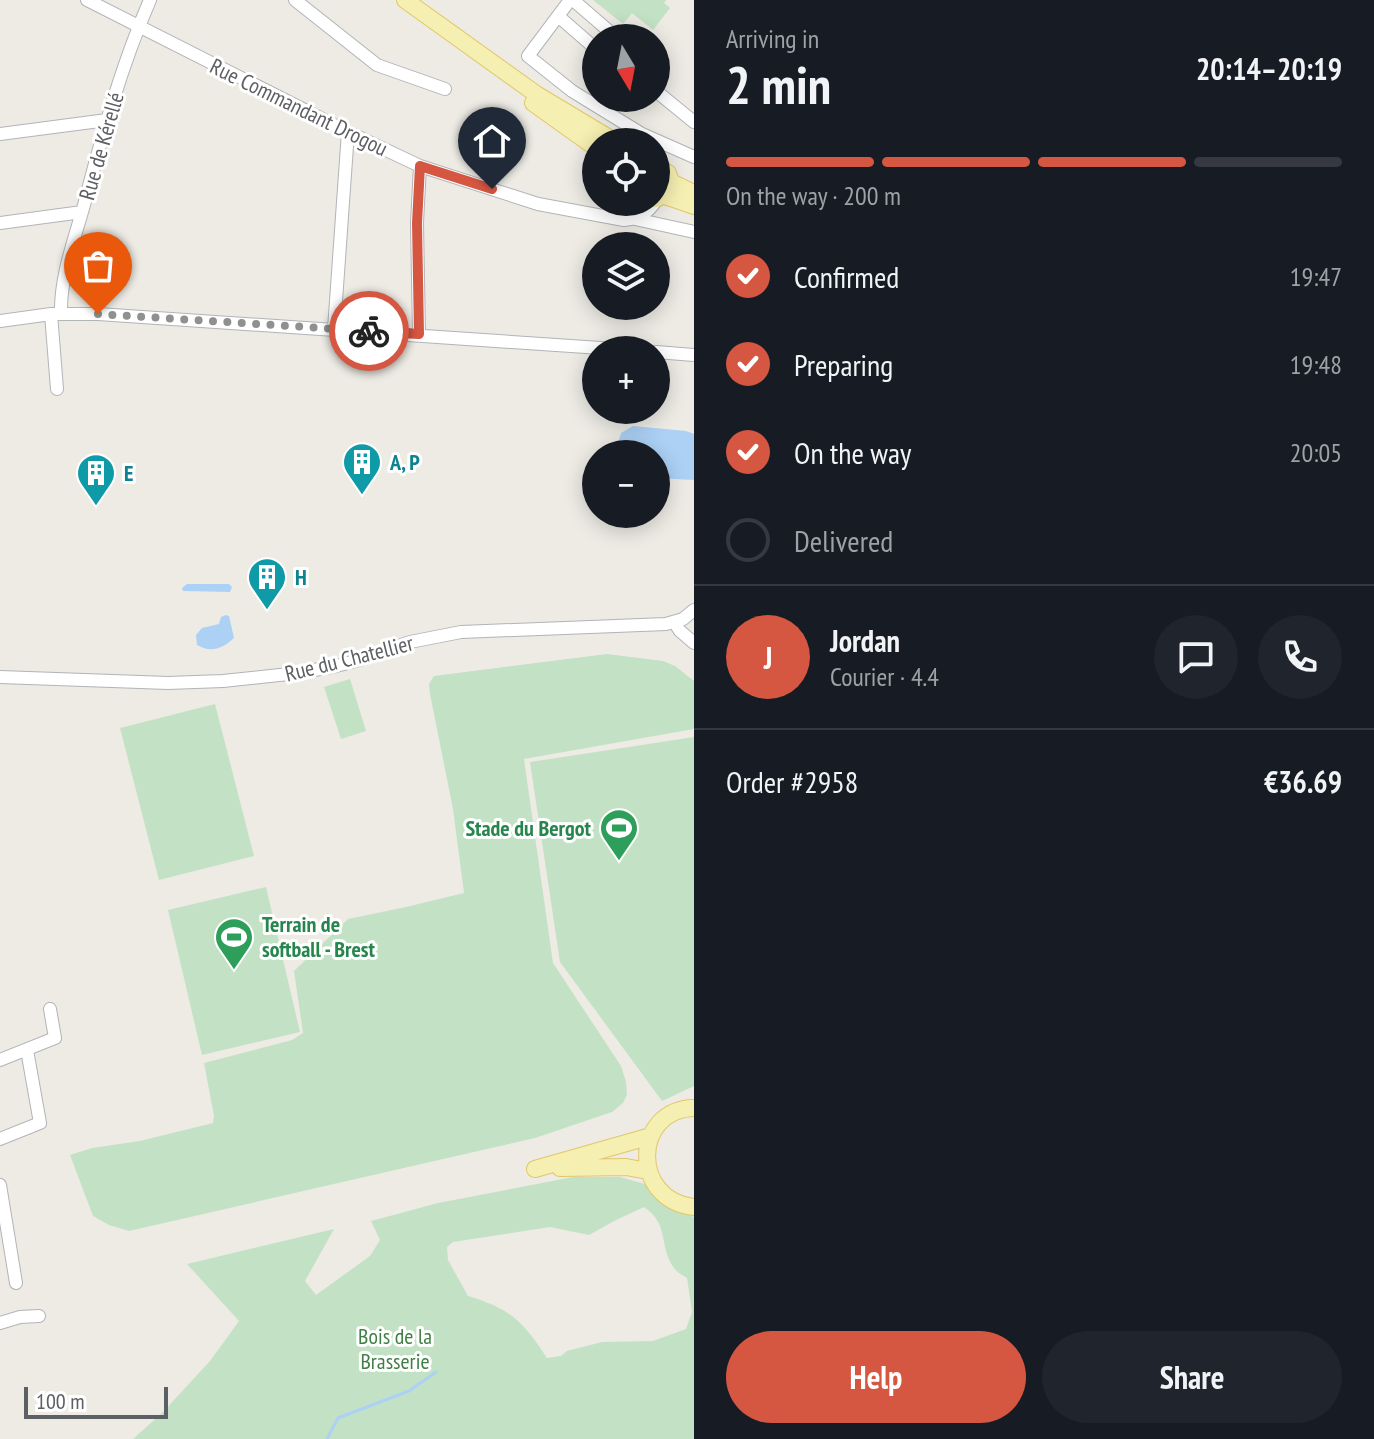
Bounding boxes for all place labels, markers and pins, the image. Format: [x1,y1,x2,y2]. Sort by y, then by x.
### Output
pin [458,107,526,189]
pin [64,232,132,314]
building icon: A, P [341,441,383,496]
place label: A, P [389,448,420,476]
building icon: E [75,452,117,507]
place label: E [124,459,133,487]
building icon: H [246,556,288,611]
place label: H [295,563,307,591]
sports icon: Stade du Bergot [598,807,640,862]
place label: Stade du Bergot [465,814,592,842]
place label: Terrain de softball - Brest [262,910,376,963]
sports icon: Terrain de softball - Brest [213,916,255,971]

